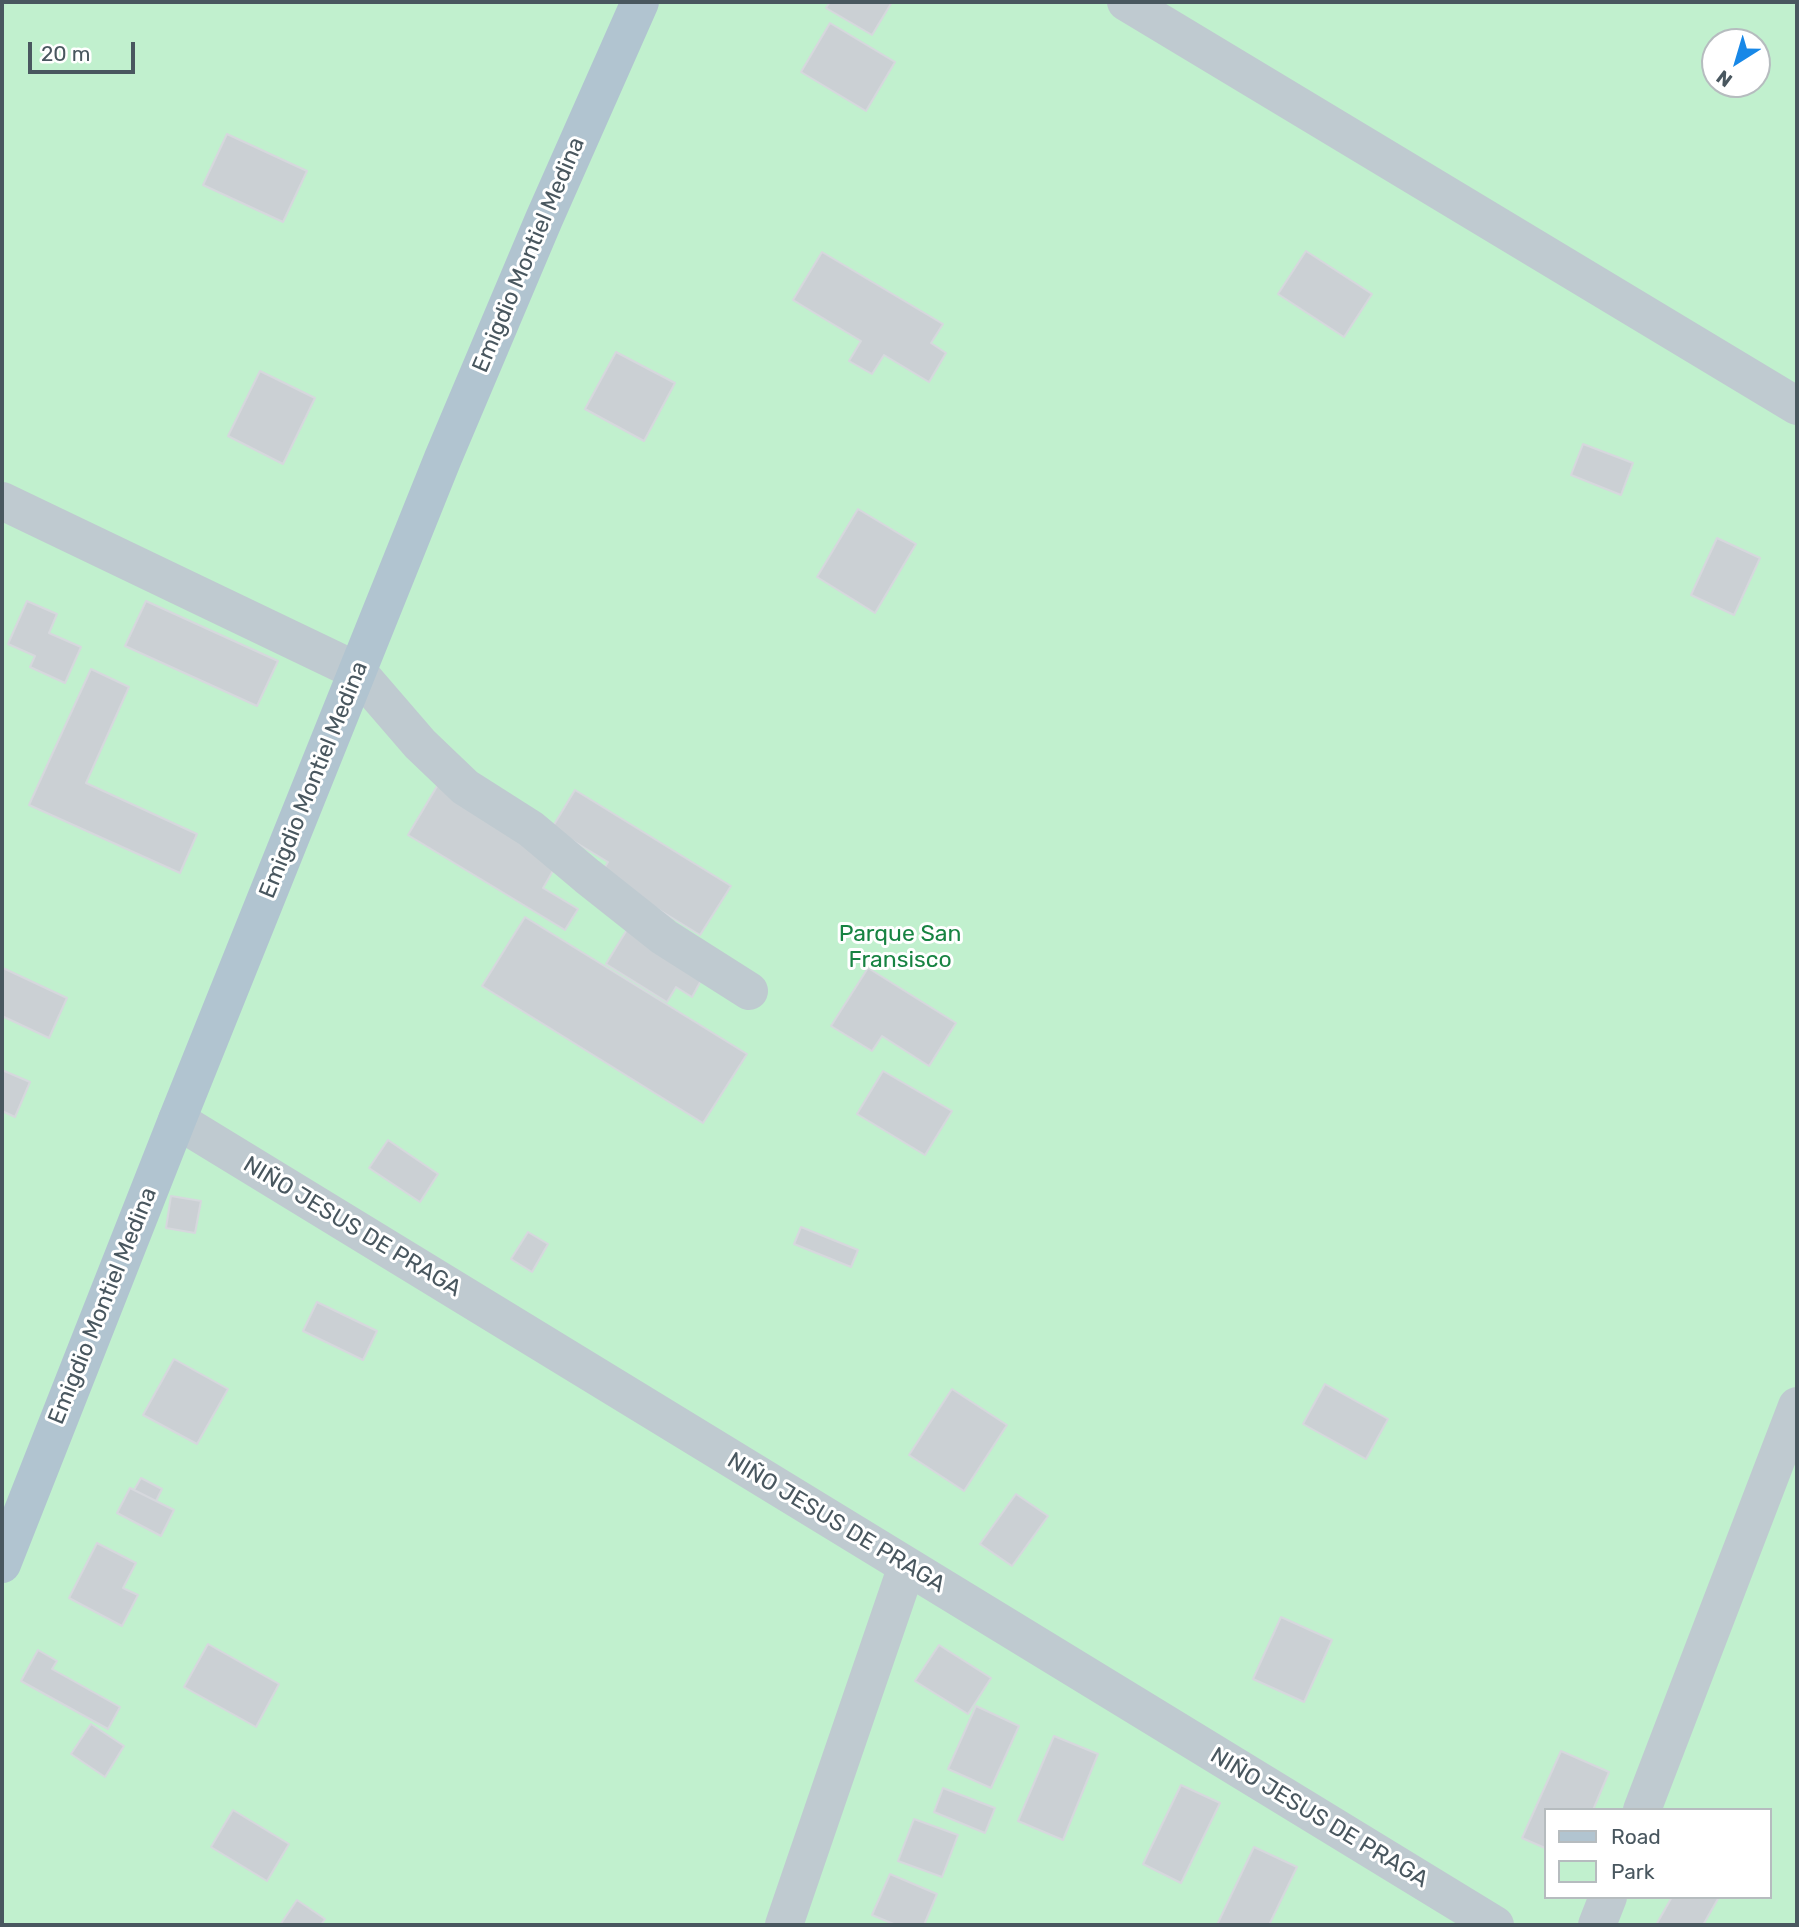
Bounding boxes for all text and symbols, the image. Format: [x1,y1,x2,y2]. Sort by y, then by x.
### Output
scale bar [32,28,138,72]
north arrow [1701,28,1771,98]
text: 20 m [41,41,90,66]
text: N [1712,65,1737,92]
street label: Emigdio Montiel Medina [467,133,591,377]
street label: Emigdio Montiel Medina [254,658,374,902]
park label: Parque San Fransisco [839,920,961,974]
street label: NIÑO JESUS DE PRAGA [238,1151,466,1303]
street label: Emigdio Montiel Medina [43,1184,163,1428]
street label: NIÑO JESUS DE PRAGA [722,1447,950,1599]
street label: NIÑO JESUS DE PRAGA [1205,1742,1433,1894]
legend [1544,1808,1771,1899]
text: Road [1611,1824,1661,1849]
text: Park [1611,1859,1655,1884]

